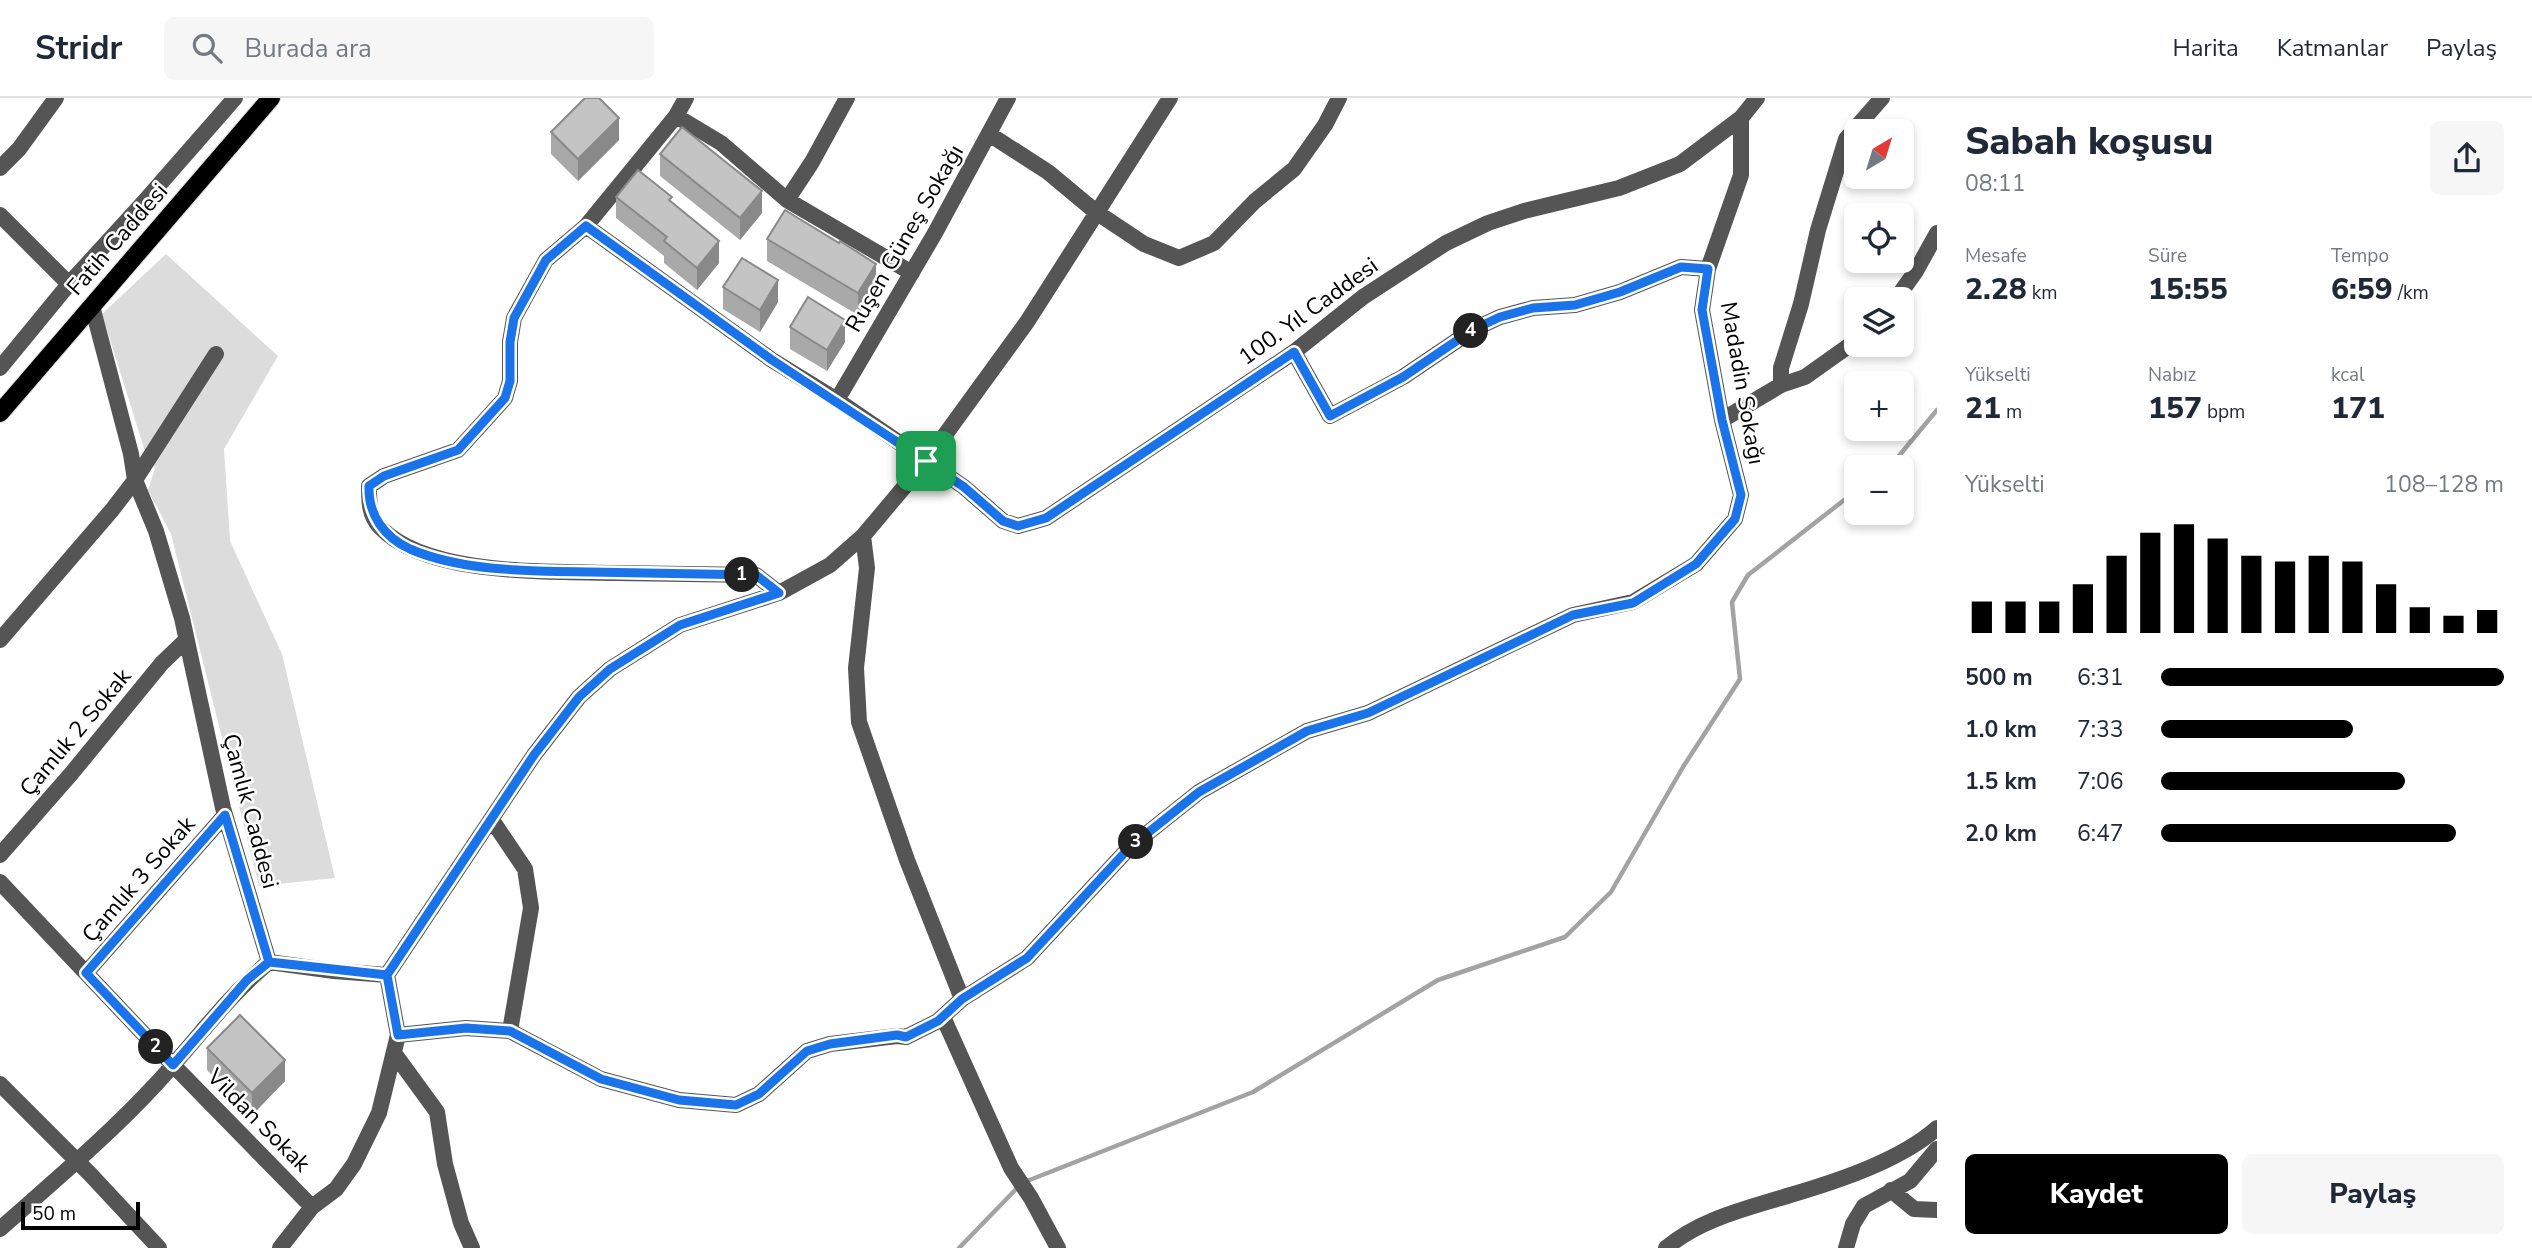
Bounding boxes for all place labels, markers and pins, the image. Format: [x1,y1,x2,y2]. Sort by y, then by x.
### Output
pin: 4 [1454,314,1488,348]
pin [896,431,956,491]
pin: 1 [724,558,760,592]
pin: 3 [1118,824,1154,860]
pin: 2 [138,1030,174,1065]

